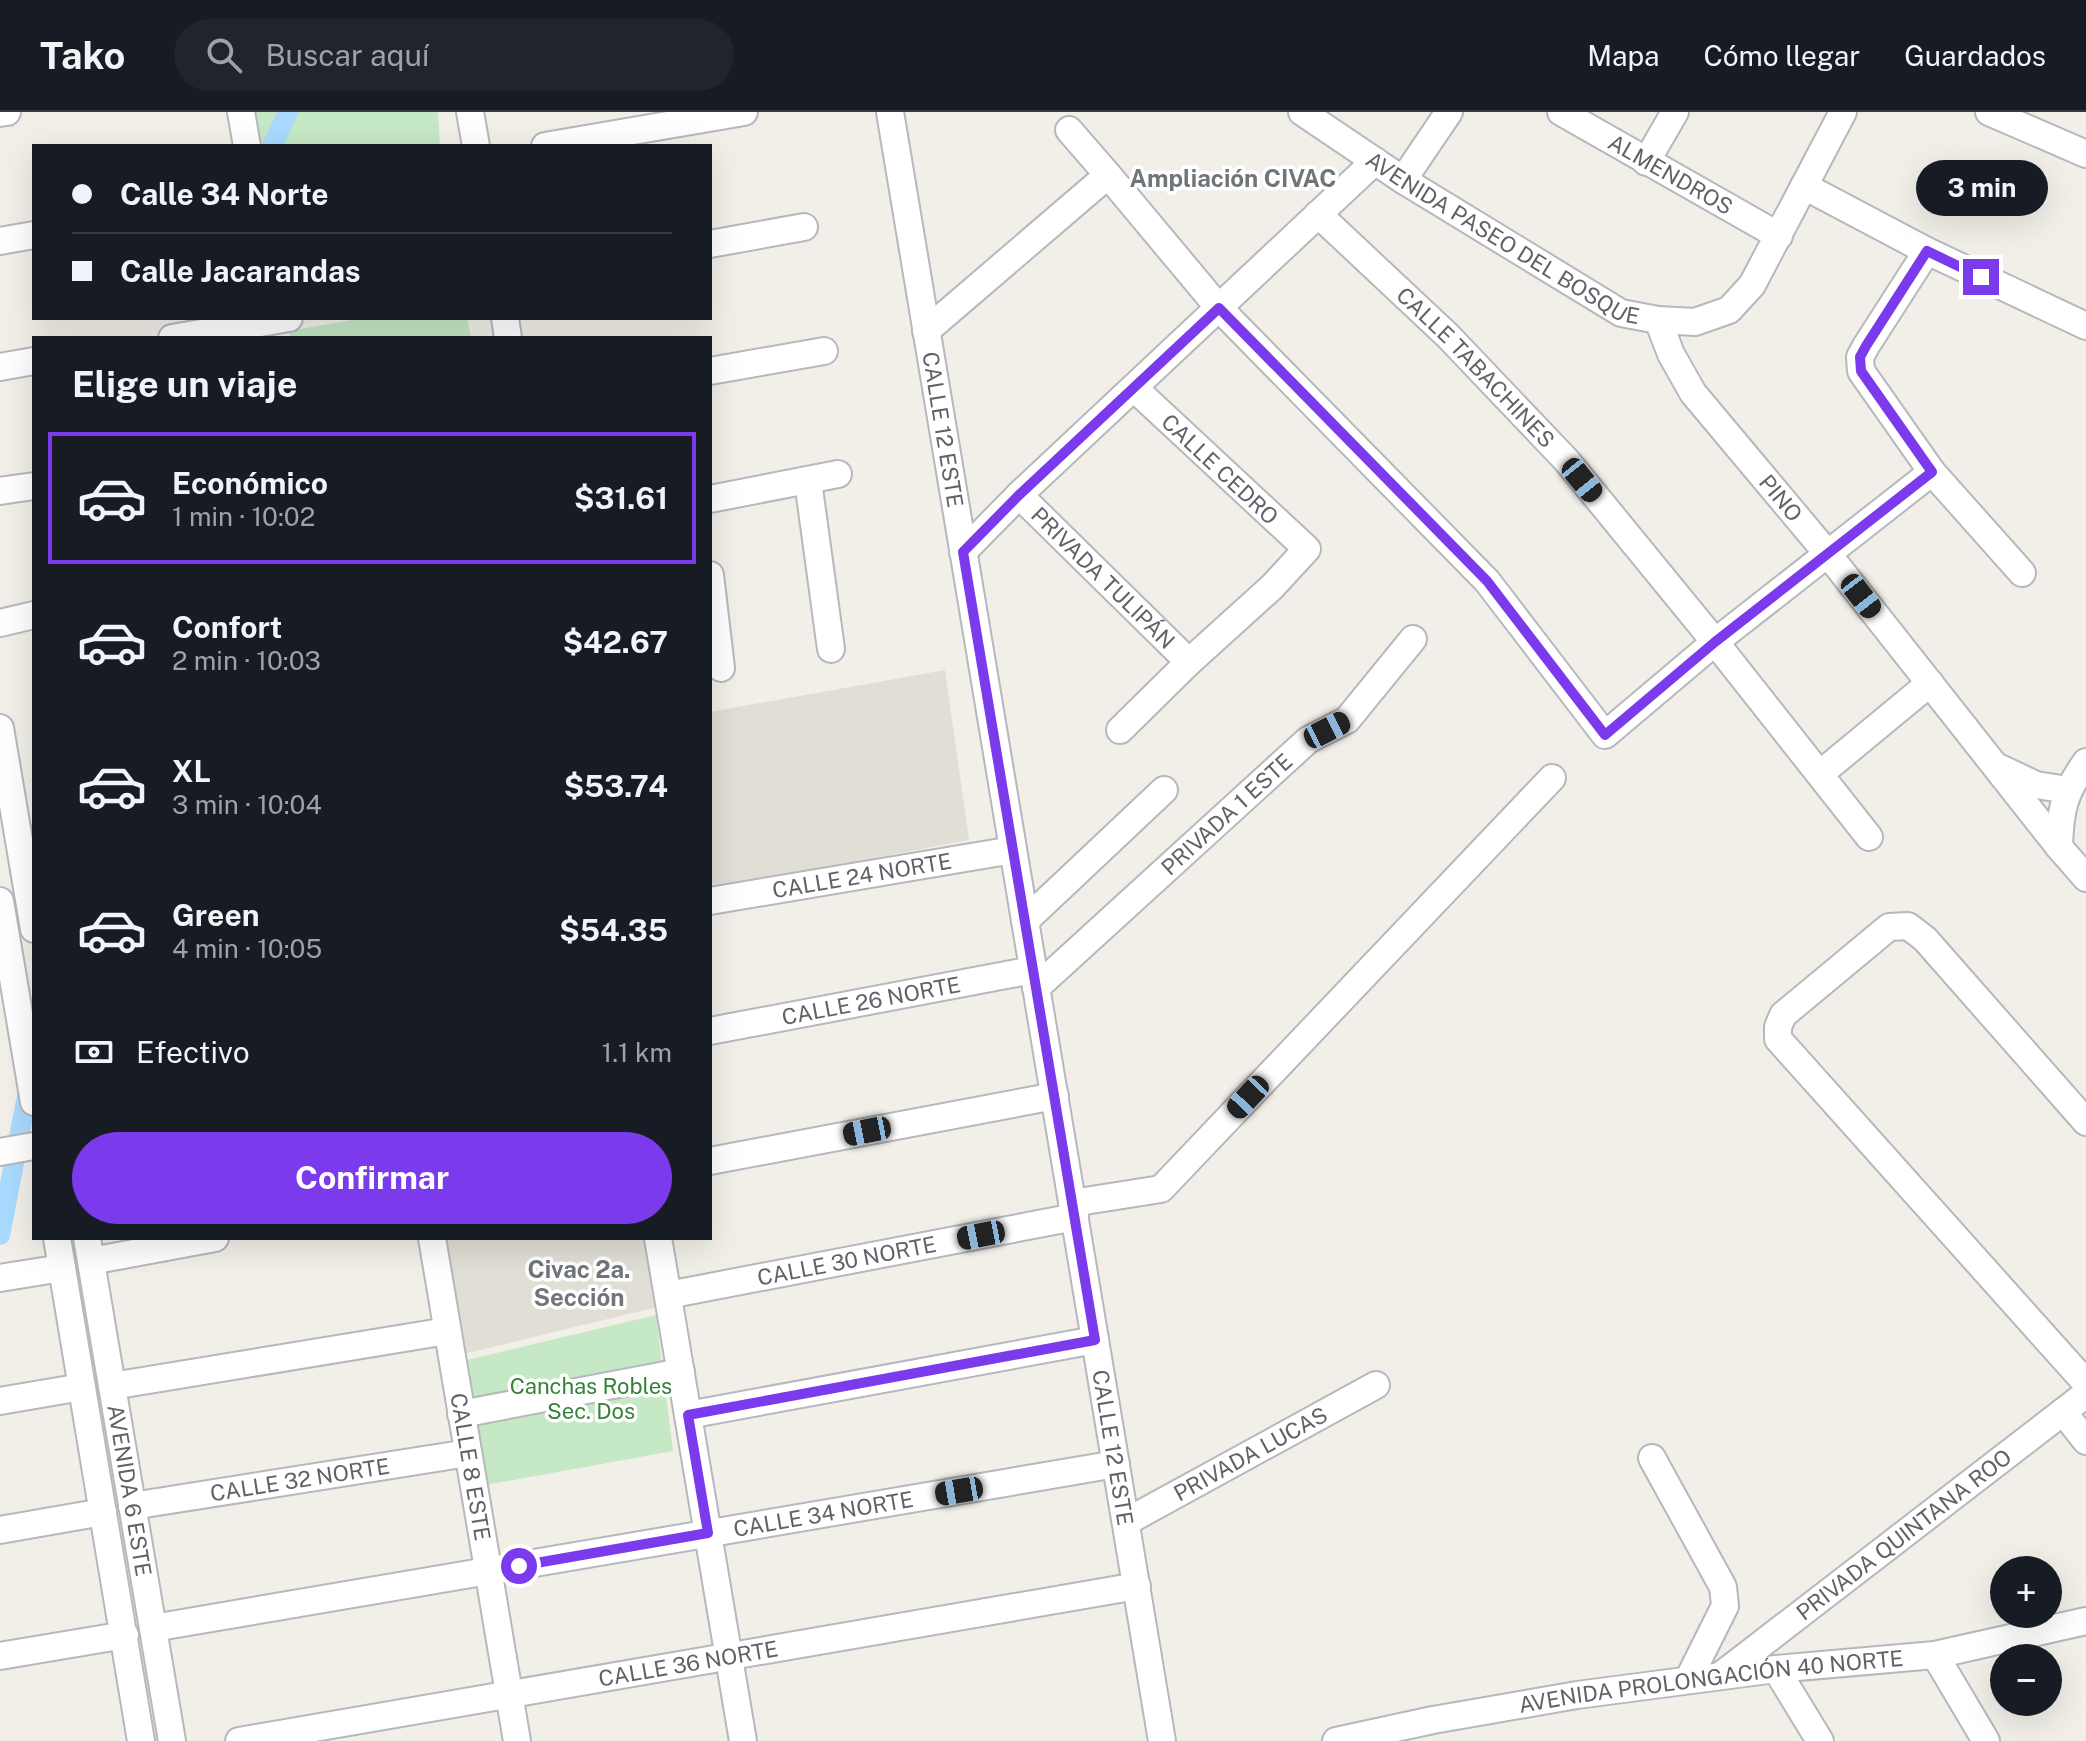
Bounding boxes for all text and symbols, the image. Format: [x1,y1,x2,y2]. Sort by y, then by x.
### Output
search box [174,19,734,91]
text: Tako [40,33,126,78]
icon: search [202,33,246,77]
text: Buscar aquí [266,37,429,73]
text: Mapa [1587,39,1659,72]
text: Cómo llegar [1703,39,1860,72]
text: Guardados [1904,39,2046,72]
street label: ALMENDROS [1604,129,1737,220]
street label: AVENIDA PASEO DEL BOSQUE [1361,146,1642,329]
callout: 3 min [1915,161,2047,217]
district label: Ampliación CIVAC [1130,164,1336,192]
text: 3 min [1948,172,2016,203]
text: Calle 34 Norte [120,176,329,212]
text: Calle Jacarandas [120,253,361,289]
route end [1963,259,1999,295]
street label: CALLE TABACHINES [1391,282,1560,453]
street label: CALLE 12 ESTE [917,350,969,509]
text: Elige un viaje [72,363,297,405]
street label: CALLE CEDRO [1156,408,1284,530]
car [1558,454,1606,506]
icon: car [76,462,148,534]
text: Económico [172,465,328,501]
street label: PINO [1754,469,1808,527]
text: $31.61 [574,480,668,516]
text: 1 min · 10:02 [172,501,315,532]
street label: PRIVADA TULIPÁN [1026,501,1180,654]
car [1837,570,1885,622]
icon: car [76,606,148,678]
text: Confort [172,609,282,645]
text: $42.67 [563,624,668,660]
text: 2 min · 10:03 [172,645,321,676]
car [1300,708,1354,752]
street label: PRIVADA 1 ESTE [1156,748,1297,880]
icon: car [76,750,148,822]
text: XL [172,753,211,789]
text: $53.74 [564,768,668,804]
text: 3 min · 10:04 [172,789,322,820]
street label: CALLE 24 NORTE [770,848,953,903]
icon: car [76,894,148,966]
text: Green [172,897,259,933]
text: $54.35 [559,912,668,948]
text: 4 min · 10:05 [172,933,322,964]
street label: CALLE 26 NORTE [780,971,963,1030]
icon: cash [72,1030,116,1074]
text: Efectivo [136,1034,250,1070]
text: 1.1 km [602,1037,672,1068]
car [1223,1071,1273,1123]
car [841,1115,893,1147]
button: Confirmar [72,1132,672,1224]
car [955,1219,1007,1251]
street label: CALLE 30 NORTE [755,1231,938,1291]
district label: Civac 2a. Sección [527,1255,631,1311]
street label: CALLE 12 ESTE [1087,1368,1139,1527]
park label: Canchas Robles Sec. Dos [510,1373,672,1424]
street label: CALLE 8 ESTE [445,1391,496,1543]
street label: PRIVADA LUCAS [1169,1401,1332,1506]
street label: AVENIDA 6 ESTE [102,1402,157,1578]
street label: PRIVADA QUINTANA ROO [1791,1443,2016,1625]
street label: CALLE 32 NORTE [208,1453,392,1506]
car [933,1475,985,1507]
street label: CALLE 34 NORTE [731,1486,915,1542]
route start [501,1548,537,1584]
map controls [1990,1556,2062,1716]
button: + [1990,1556,2062,1628]
street label: CALLE 36 NORTE [597,1635,780,1692]
button: − [1990,1644,2062,1716]
street label: AVENIDA PROLONGACIÓN 40 NORTE [1517,1645,1904,1718]

